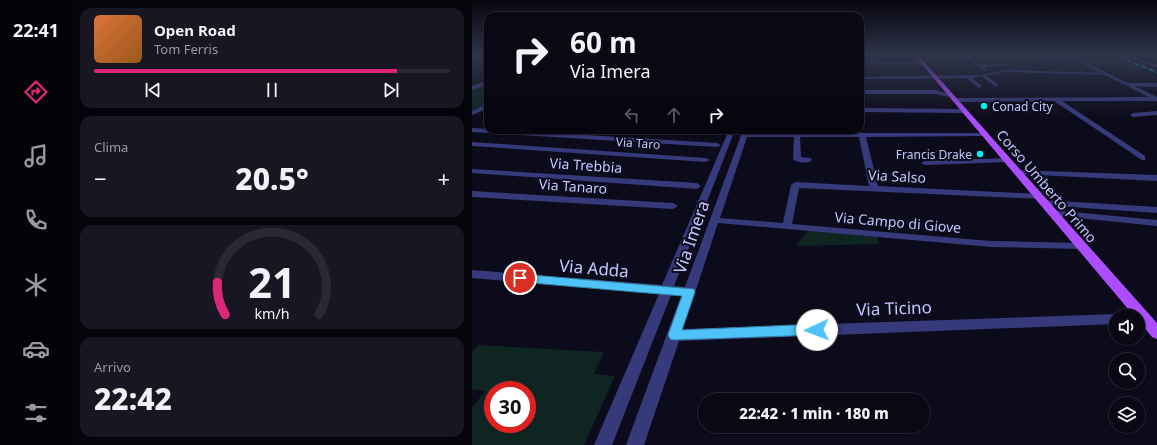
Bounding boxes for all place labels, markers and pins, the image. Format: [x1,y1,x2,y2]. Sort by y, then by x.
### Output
place label: Conad City [992,98,1054,115]
marker: Conad City [979,101,989,111]
place label: Francis Drake [896,146,972,163]
marker: Francis Drake [975,149,985,159]
pin [503,261,537,295]

